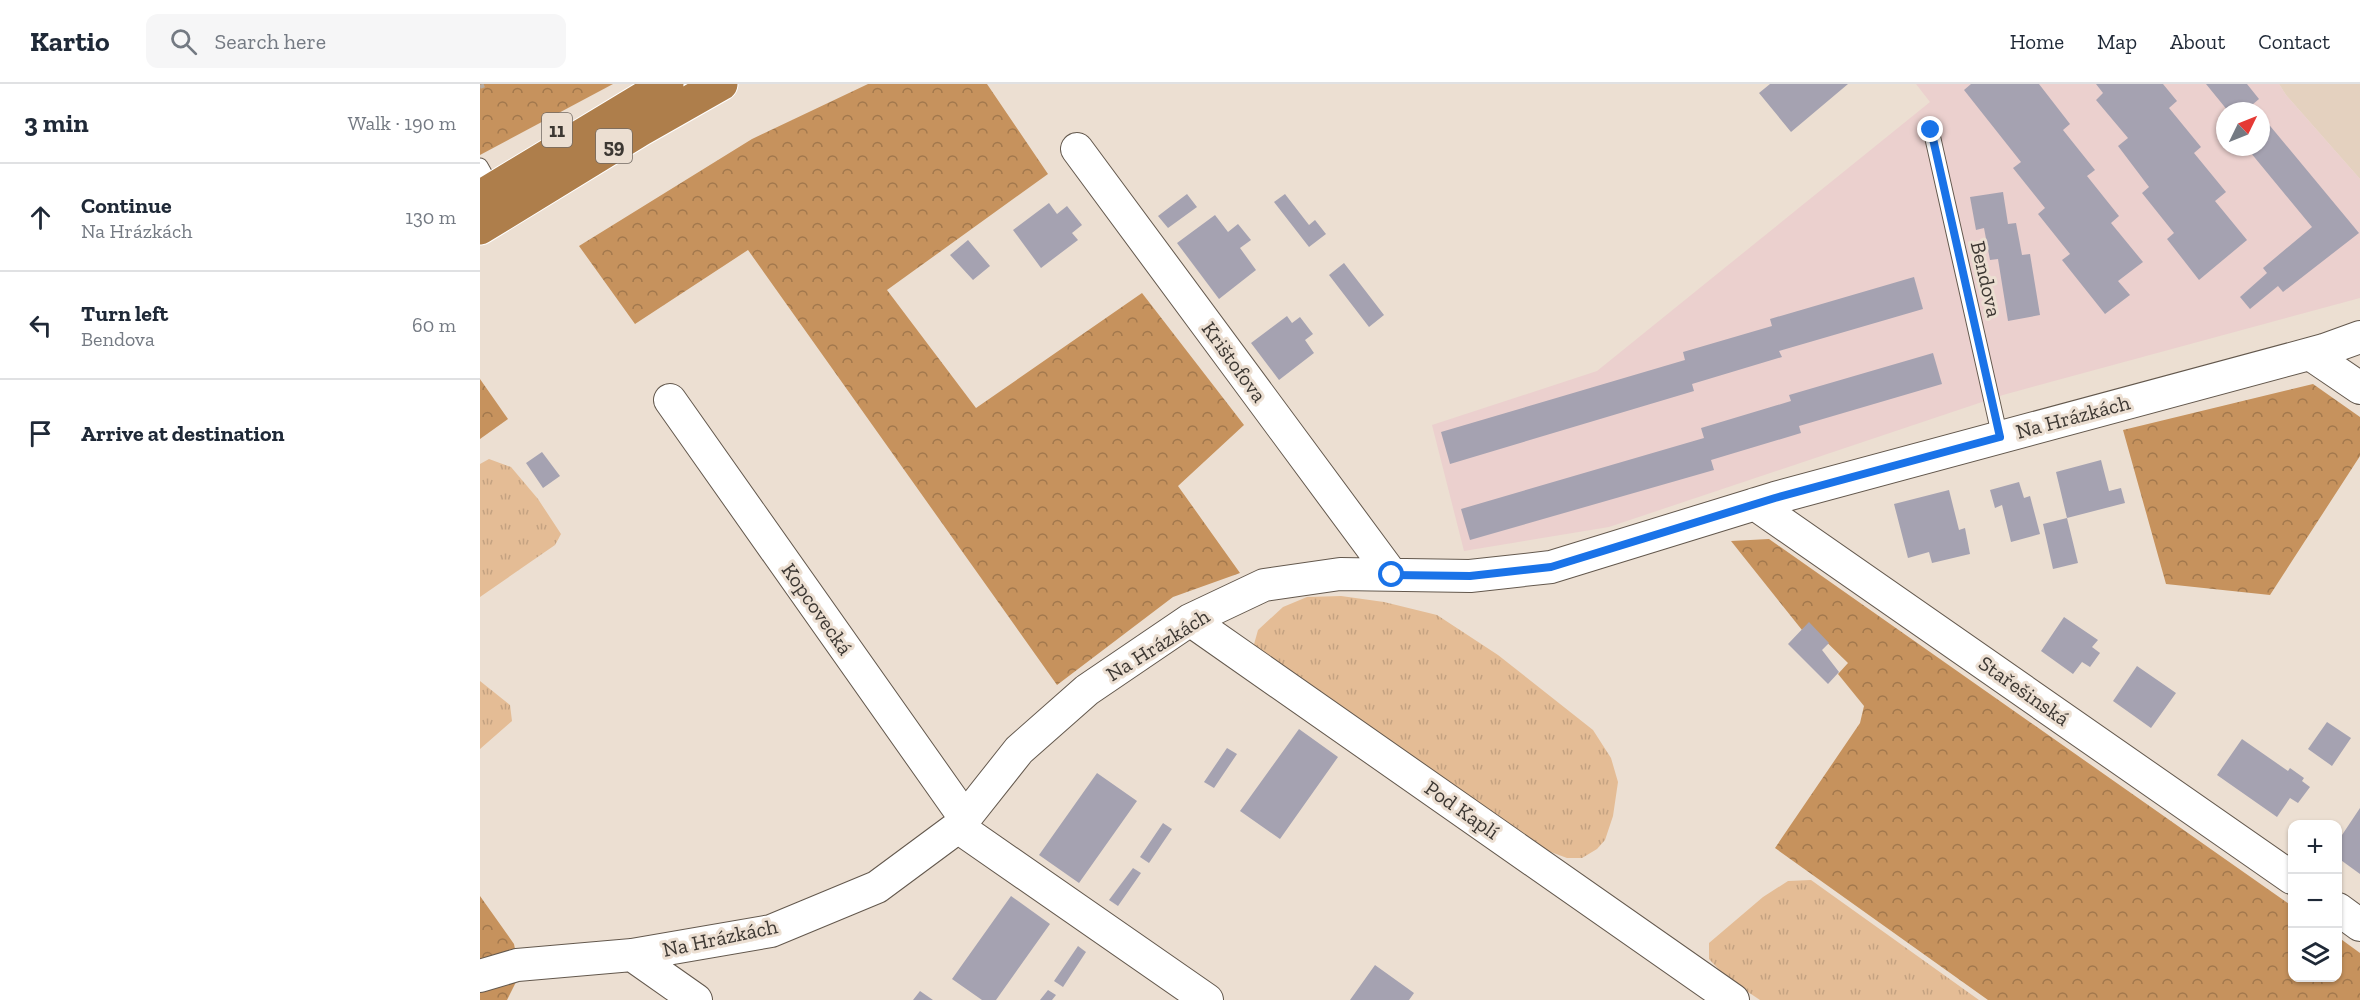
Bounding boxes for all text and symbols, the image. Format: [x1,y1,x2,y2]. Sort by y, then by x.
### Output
search box [146,14,566,68]
text: Kartio [30,25,110,58]
icon: search [167,25,200,58]
text: Search here [215,28,326,55]
text: Home [2010,29,2064,54]
text: Map [2097,29,2137,54]
text: About [2170,29,2225,54]
text: Contact [2258,29,2330,54]
north arrow [2216,102,2270,156]
text: 3 min [24,107,89,139]
text: Walk · 190 m [348,111,456,135]
road number: 11 [542,113,572,147]
route end [1917,116,1943,142]
road number: 59 [596,129,632,163]
text: Continue [81,192,172,219]
icon: ahead [24,201,57,234]
text: 130 m [405,205,456,229]
text: Na Hrázkách [81,219,192,243]
street label: Bendova [1966,238,2007,319]
text: Turn left [81,300,168,327]
icon: left [24,309,57,342]
text: 60 m [412,313,456,337]
street label: Krištofova [1197,316,1272,407]
text: Bendova [81,327,155,351]
street label: Na Hrázkách [2013,389,2133,444]
icon: arrive [24,417,57,450]
text: Arrive at destination [81,420,284,447]
street label: Kopcovecká [777,558,858,660]
route start [1378,561,1404,587]
street label: Na Hrázkách [1102,603,1214,686]
street label: Stařešinská [1974,650,2075,731]
street label: Pod Kaplí [1420,775,1504,844]
map controls [2288,820,2342,982]
button: + [2288,820,2342,874]
button: − [2288,874,2342,928]
street label: Na Hrázkách [660,913,780,962]
button: layers [2288,928,2342,982]

